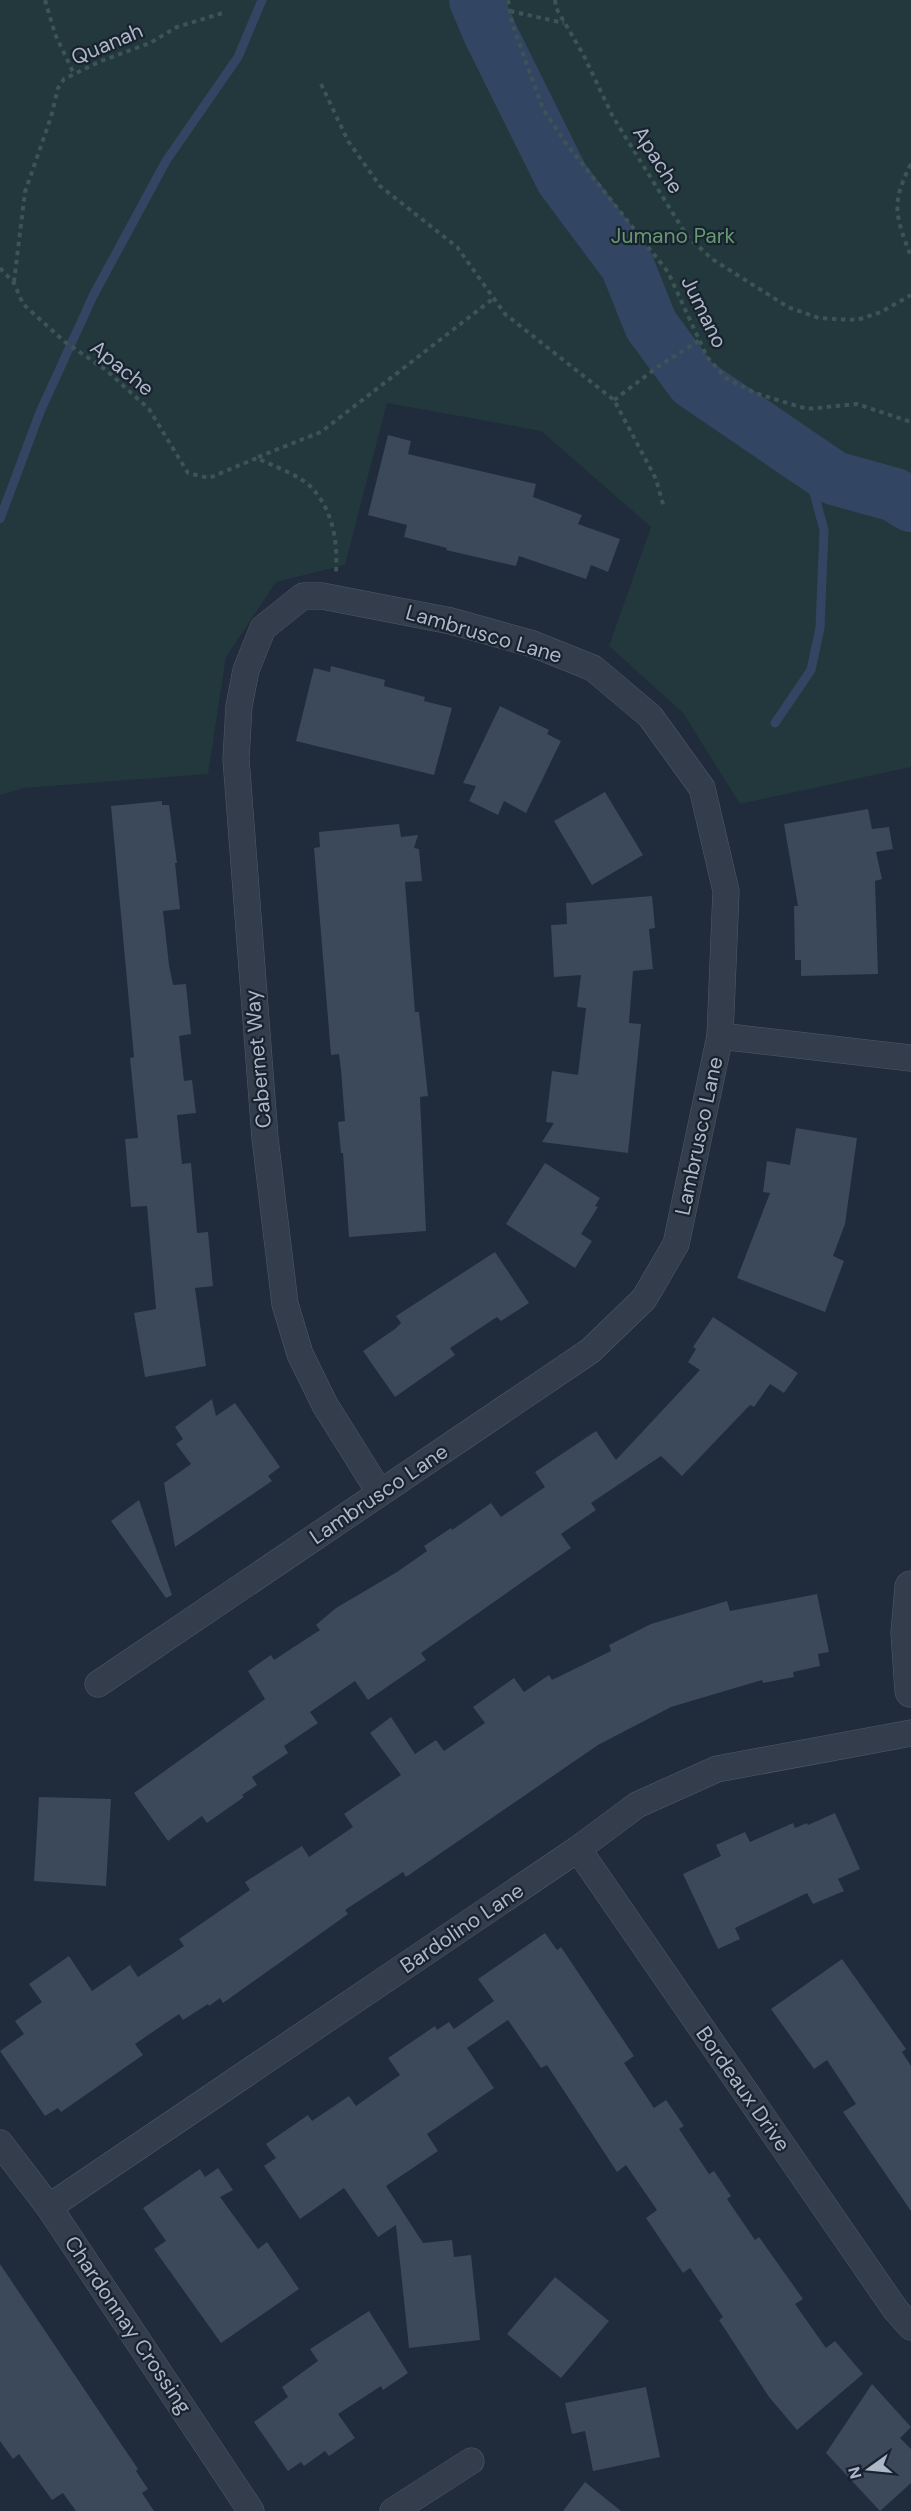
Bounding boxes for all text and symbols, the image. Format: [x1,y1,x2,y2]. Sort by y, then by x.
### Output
street label: Quanah [67,16,147,72]
street label: Apache [626,121,690,199]
park label: Jumano Park [611,222,736,250]
street label: Jumano [674,271,734,353]
street label: Apache [84,334,160,402]
street label: Lambrusco Lane [403,598,565,670]
street label: Cabernet Way [238,988,278,1129]
street label: Lambrusco Lane [669,1054,729,1218]
street label: Lambrusco Lane [304,1437,454,1551]
street label: Bardolino Lane [395,1876,529,1980]
street label: Bordeaux Drive [689,2021,797,2157]
street label: Chardonnay Crossing [58,2231,198,2420]
north arrow [839,2439,899,2499]
text: N [843,2464,867,2481]

